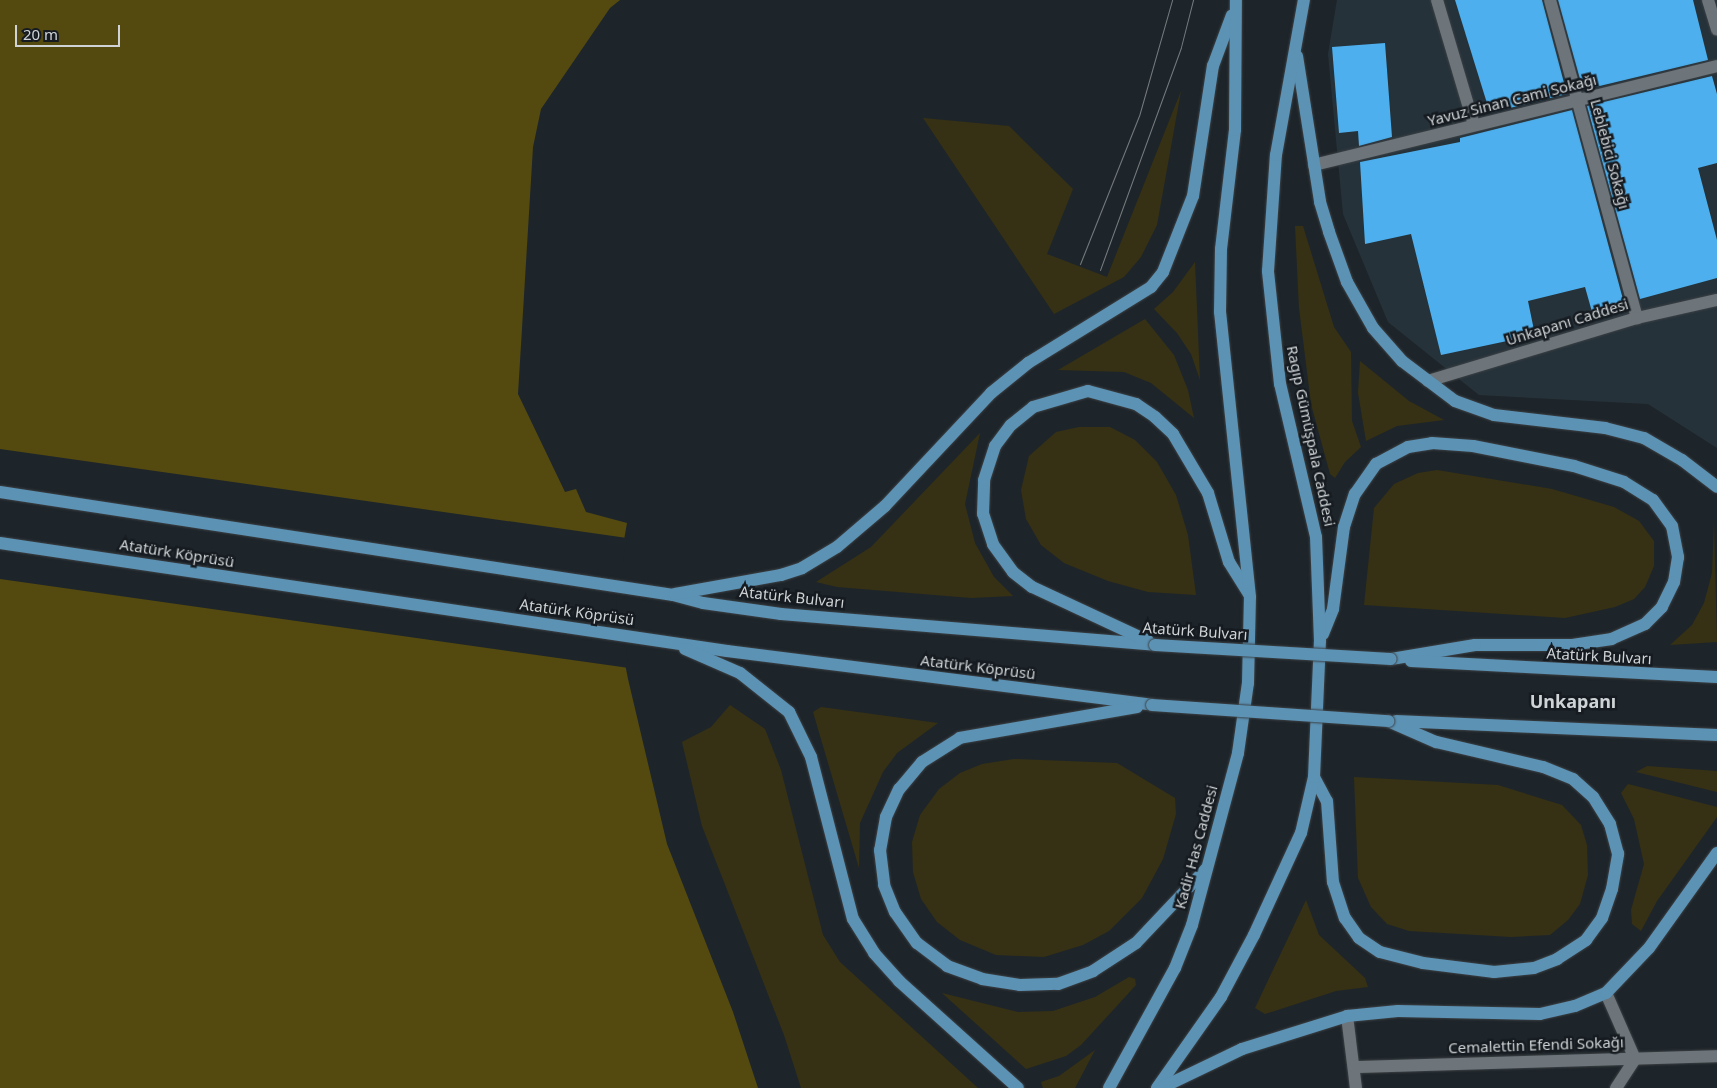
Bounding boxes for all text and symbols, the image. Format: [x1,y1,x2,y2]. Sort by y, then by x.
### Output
scale bar [18,15,122,47]
text: 20 m [23,24,58,44]
street label: Yavuz Sinan Cami Sokağı [1426,70,1598,130]
street label: Leblebici Sokağı [1587,97,1633,211]
street label: Unkapanı Caddesi [1504,295,1630,349]
street label: Ragıp Gümüşpala Caddesi [1283,344,1339,528]
street label: Atatürk Köprüsü [118,535,236,571]
street label: Atatürk Bulvarı [739,583,845,611]
street label: Atatürk Köprüsü [518,595,636,629]
street label: Atatürk Bulvarı [1142,618,1248,644]
street label: Atatürk Bulvarı [1546,644,1652,668]
street label: Atatürk Köprüsü [919,651,1037,683]
district label: Unkapanı [1530,690,1616,712]
street label: Kadir Has Caddesi [1171,783,1221,911]
street label: Cemalettin Efendi Sokağı [1448,1033,1624,1057]

